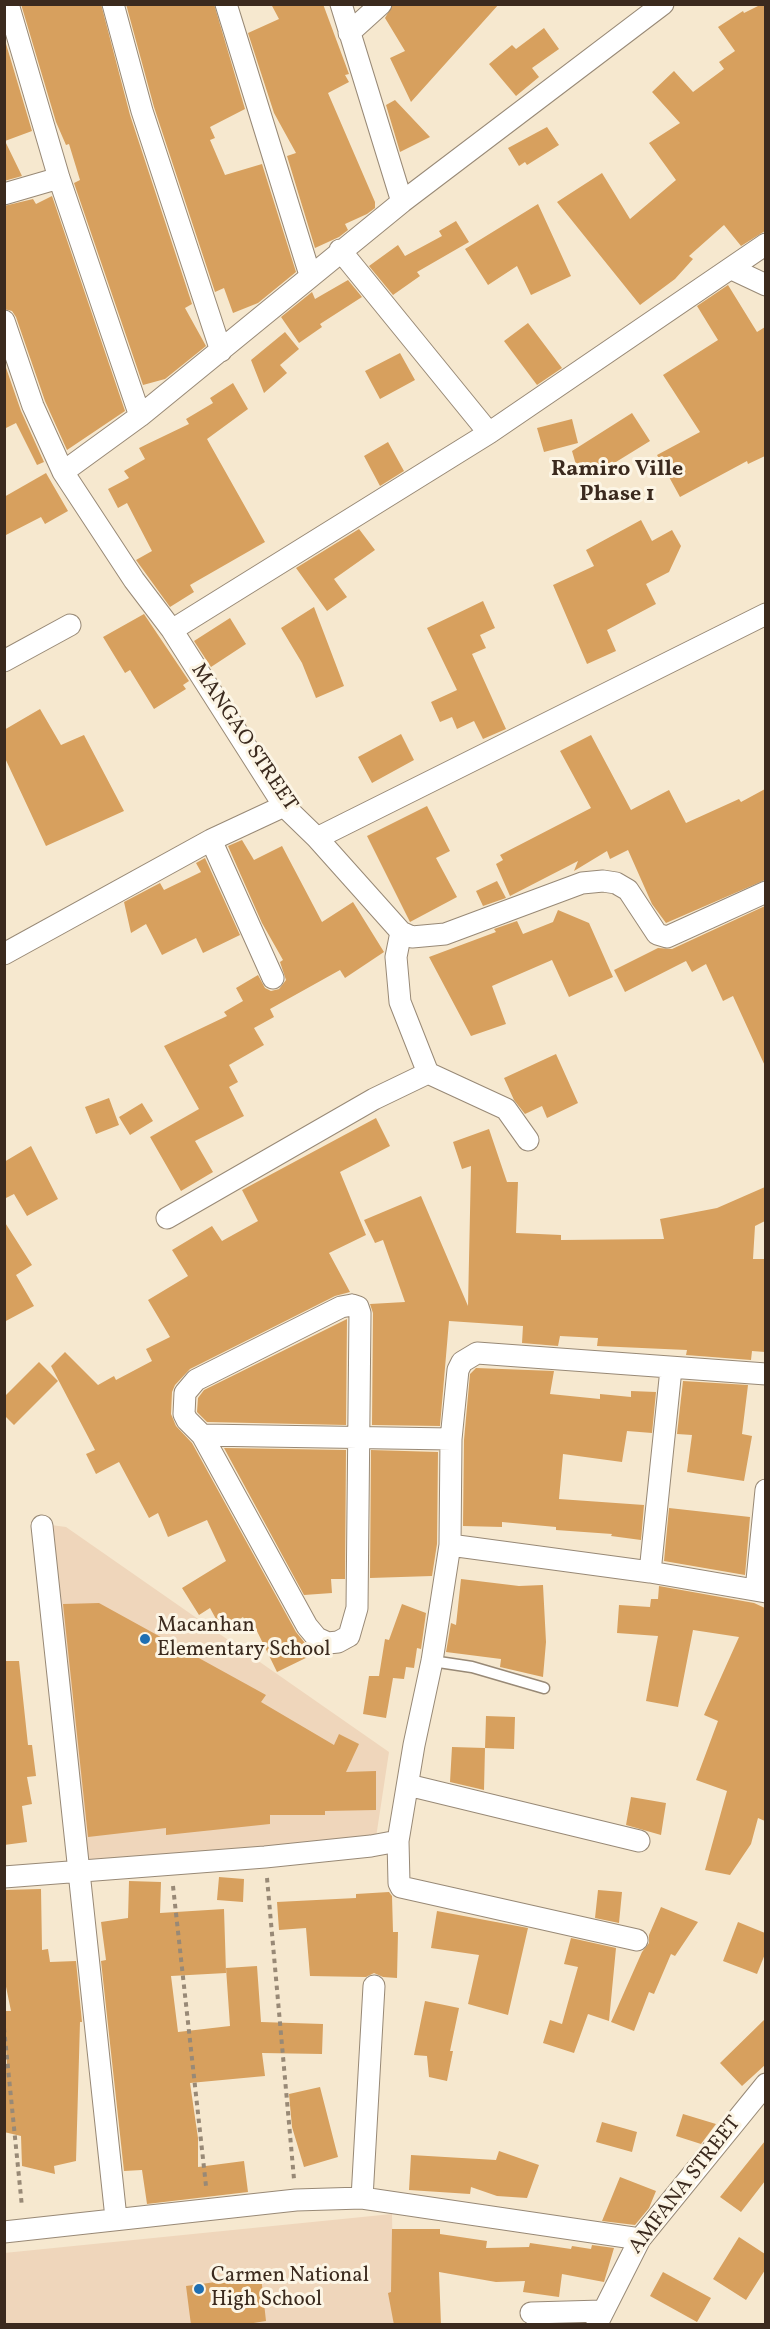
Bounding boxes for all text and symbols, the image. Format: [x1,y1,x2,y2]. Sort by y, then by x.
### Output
district label: Ramiro Ville Phase 1 [551,458,683,510]
street label: MANGAO STREET [184,659,302,817]
place label: Macanhan Elementary School [157,1614,331,1664]
marker: Macanhan Elementary School [138,1632,152,1646]
street label: AMFANA STREET [624,2112,748,2260]
place label: Carmen National High School [211,2264,369,2314]
marker: Carmen National High School [192,2282,206,2296]

